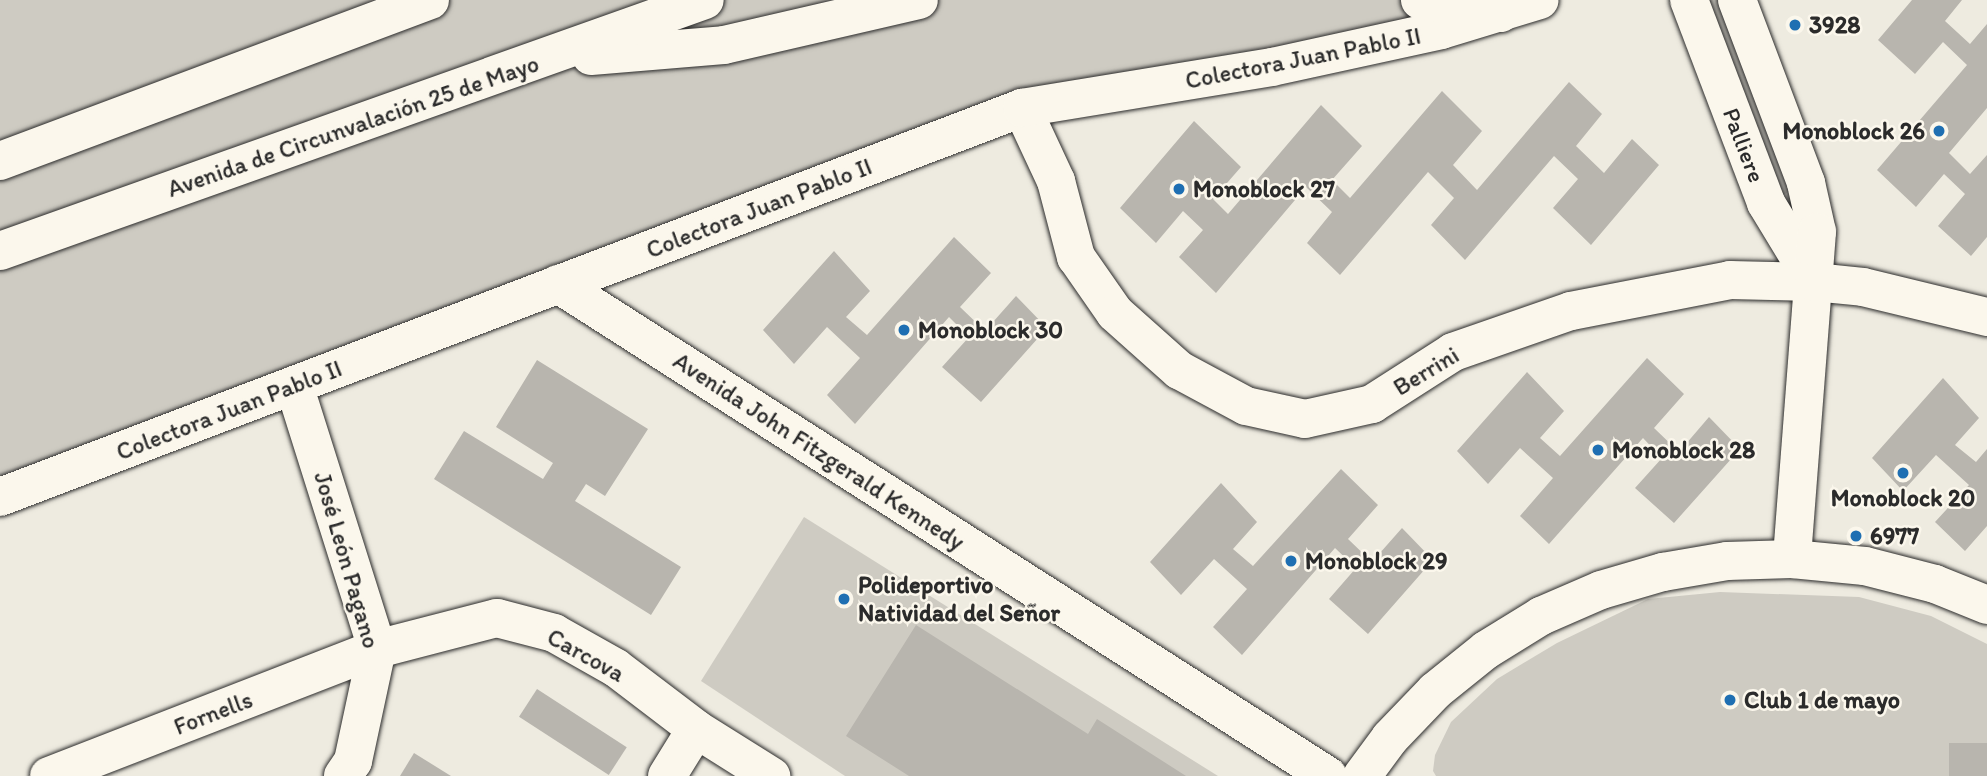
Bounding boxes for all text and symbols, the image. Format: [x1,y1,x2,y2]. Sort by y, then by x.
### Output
place label: 3928 [1809,11,1860,39]
marker: 3928 [1787,17,1803,33]
street label: Colectora Juan Pablo II [1183,21,1423,95]
street label: Avenida de Circunvalación 25 de Mayo [163,48,543,204]
street label: Palliere [1717,104,1771,186]
place label: Monoblock 26 [1782,117,1925,145]
marker: Monoblock 26 [1931,123,1947,139]
street label: Colectora Juan Pablo II [642,152,876,264]
place label: Monoblock 27 [1193,175,1335,203]
marker: Monoblock 27 [1171,181,1187,197]
place label: Monoblock 30 [918,316,1063,344]
marker: Monoblock 30 [896,322,912,338]
street label: Berrini [1388,340,1464,402]
street label: Avenida John Fitzgerald Kennedy [669,346,969,556]
street label: Colectora Juan Pablo II [112,354,346,466]
place label: Monoblock 28 [1612,436,1755,464]
marker: Monoblock 28 [1590,442,1606,458]
marker: Monoblock 20 [1895,465,1911,481]
street label: José León Pagano [308,469,386,651]
place label: Monoblock 20 [1831,484,1975,512]
place label: 6977 [1870,522,1919,550]
marker: 6977 [1848,528,1864,544]
place label: Monoblock 29 [1305,547,1447,575]
marker: Monoblock 29 [1283,553,1299,569]
place label: Polideportivo Natividad del Señor [858,571,1060,627]
marker: Polideportivo Natividad del Señor [836,591,852,607]
street label: Carcova [542,622,630,688]
street label: Fornells [170,685,256,741]
place label: Club 1 de mayo [1744,686,1900,714]
marker: Club 1 de mayo [1722,692,1738,708]

